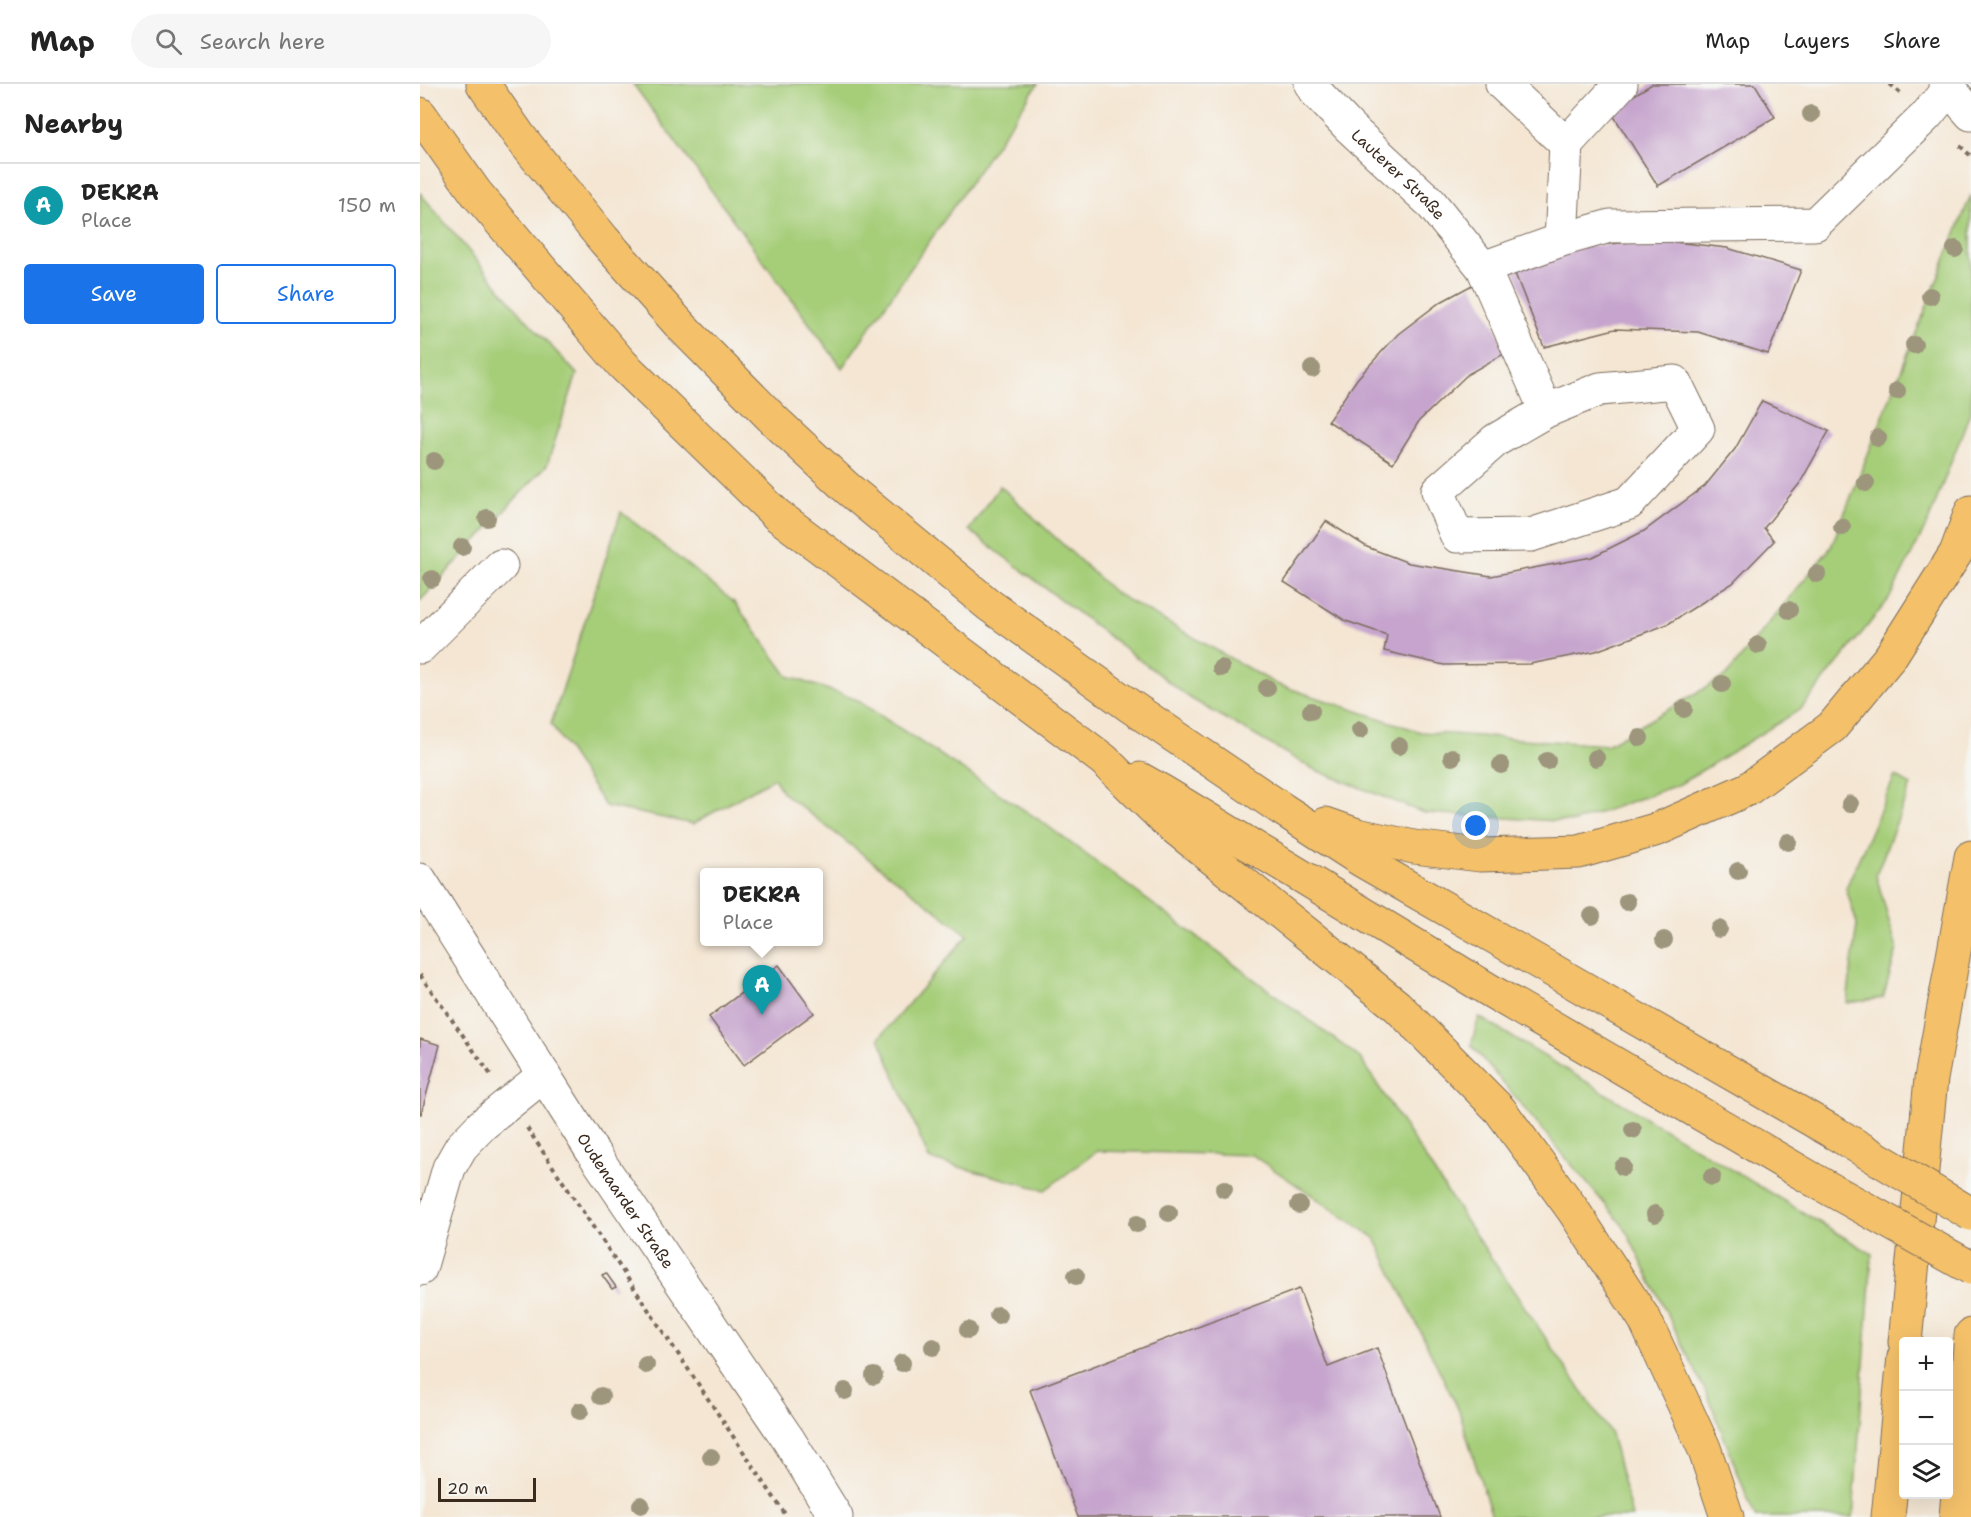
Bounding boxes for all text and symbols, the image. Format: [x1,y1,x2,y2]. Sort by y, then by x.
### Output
search box [131,14,551,68]
text: Map [30,22,95,60]
icon: search [152,25,185,58]
text: Search here [200,27,325,56]
text: Map [1705,27,1750,55]
text: Layers [1783,27,1850,55]
text: Share [1883,27,1941,55]
text: Nearby [24,106,123,141]
street label: Lauterer Straße [1347,124,1450,224]
text: DEKRA [81,178,159,207]
text: A [36,192,51,218]
text: 150 m [338,192,396,218]
text: Place [81,207,132,233]
button: Save [24,264,204,324]
button: Share [216,264,396,324]
your location [1461,811,1490,840]
popup [700,868,823,946]
text: DEKRA [723,880,800,909]
text: Place [723,909,774,935]
pin: A [742,966,782,1015]
street label: Oudenaarder Straße [573,1129,679,1272]
map controls [1899,1337,1953,1499]
button: + [1899,1337,1953,1391]
button: − [1899,1391,1953,1445]
button: layers [1899,1445,1953,1499]
scale bar [438,1475,536,1502]
text: 20 m [447,1478,488,1499]

